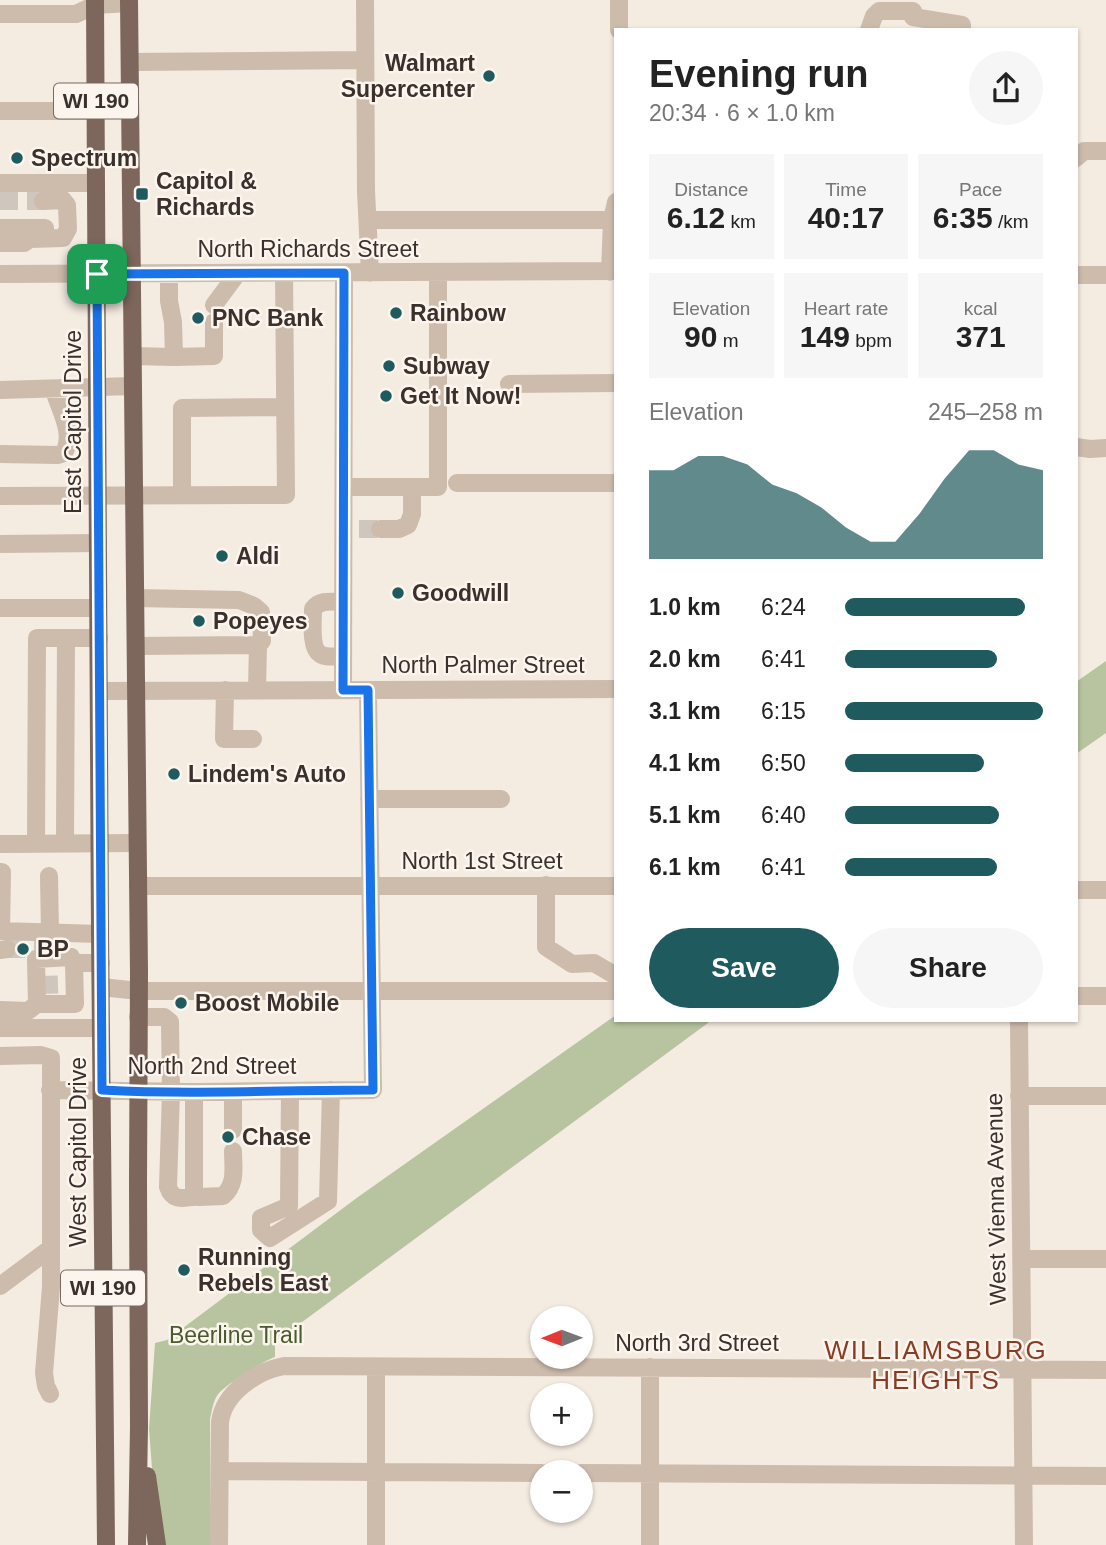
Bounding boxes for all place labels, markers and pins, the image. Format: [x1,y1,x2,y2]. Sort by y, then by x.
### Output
place label: Walmart Supercenter [341,50,475,102]
marker: Walmart Supercenter [481,68,497,84]
place label: Spectrum [31,145,137,171]
marker: Spectrum [9,150,25,166]
place label: Capitol & Richards [156,168,257,220]
marker: Capitol & Richards [134,186,150,202]
pin [67,244,127,304]
place label: Rainbow [410,300,506,326]
place label: PNC Bank [212,305,323,331]
marker: Rainbow [388,305,404,321]
marker: PNC Bank [190,310,206,326]
place label: Subway [403,353,490,379]
marker: Subway [381,358,397,374]
place label: Get It Now! [400,383,521,409]
marker: Get It Now! [378,388,394,404]
place label: Aldi [236,543,279,569]
marker: Aldi [214,548,230,564]
place label: Goodwill [412,580,509,606]
marker: Goodwill [390,585,406,601]
place label: Popeyes [213,608,308,634]
marker: Popeyes [191,613,207,629]
place label: Lindem's Auto [188,761,346,787]
marker: Lindem's Auto [166,766,182,782]
place label: BP [37,936,69,962]
marker: BP [15,941,31,957]
place label: Boost Mobile [195,990,339,1016]
marker: Boost Mobile [173,995,189,1011]
place label: Chase [242,1124,311,1150]
marker: Chase [220,1129,236,1145]
place label: Running Rebels East [198,1244,329,1296]
marker: Running Rebels East [176,1262,192,1278]

